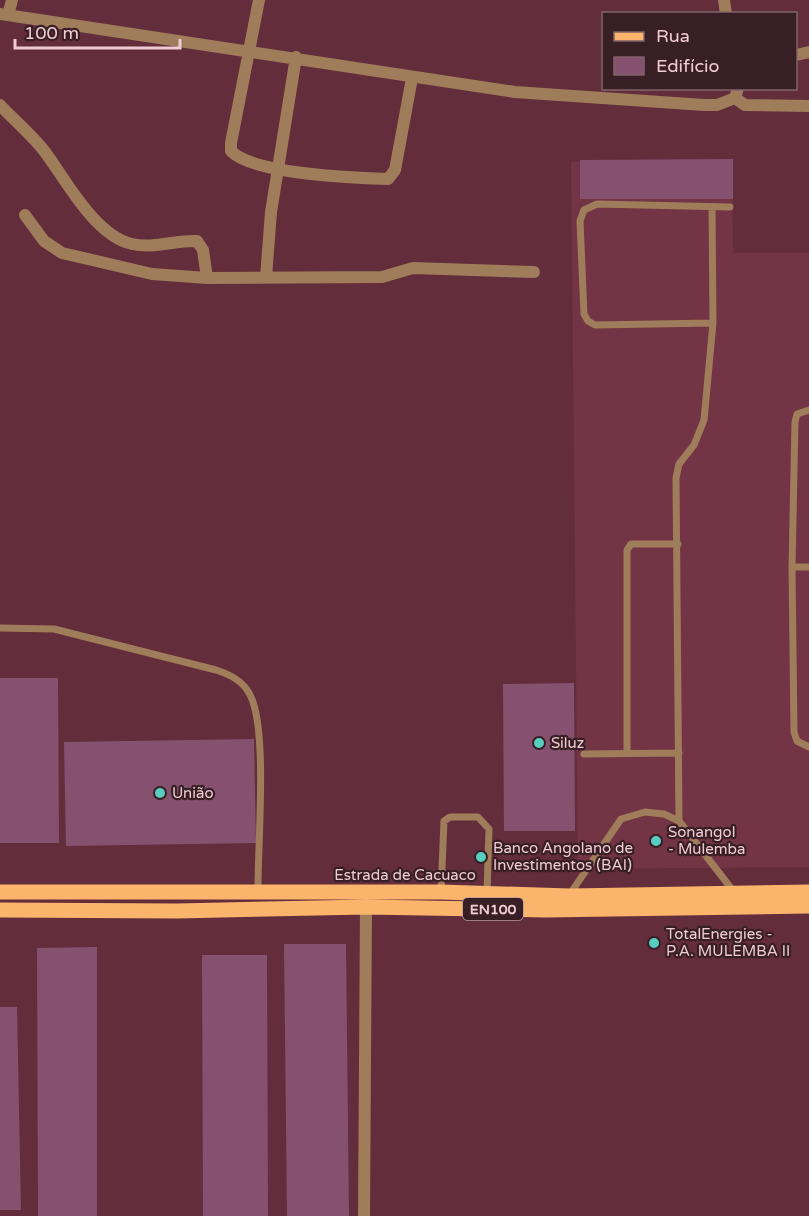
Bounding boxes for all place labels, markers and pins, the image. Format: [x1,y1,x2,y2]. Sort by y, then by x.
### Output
place label: Siluz [551,734,584,752]
marker: Siluz [532,736,546,750]
place label: União [172,784,214,802]
marker: União [153,786,167,800]
place label: Sonangol - Mulemba [668,823,745,858]
marker: Sonangol - Mulemba [649,834,663,848]
place label: Banco Angolano de Investimentos (BAI) [493,839,633,874]
marker: Banco Angolano de Investimentos (BAI) [474,850,488,864]
place label: TotalEnergies - P.A. MULEMBA II [666,925,790,960]
marker: TotalEnergies - P.A. MULEMBA II [647,936,661,950]

